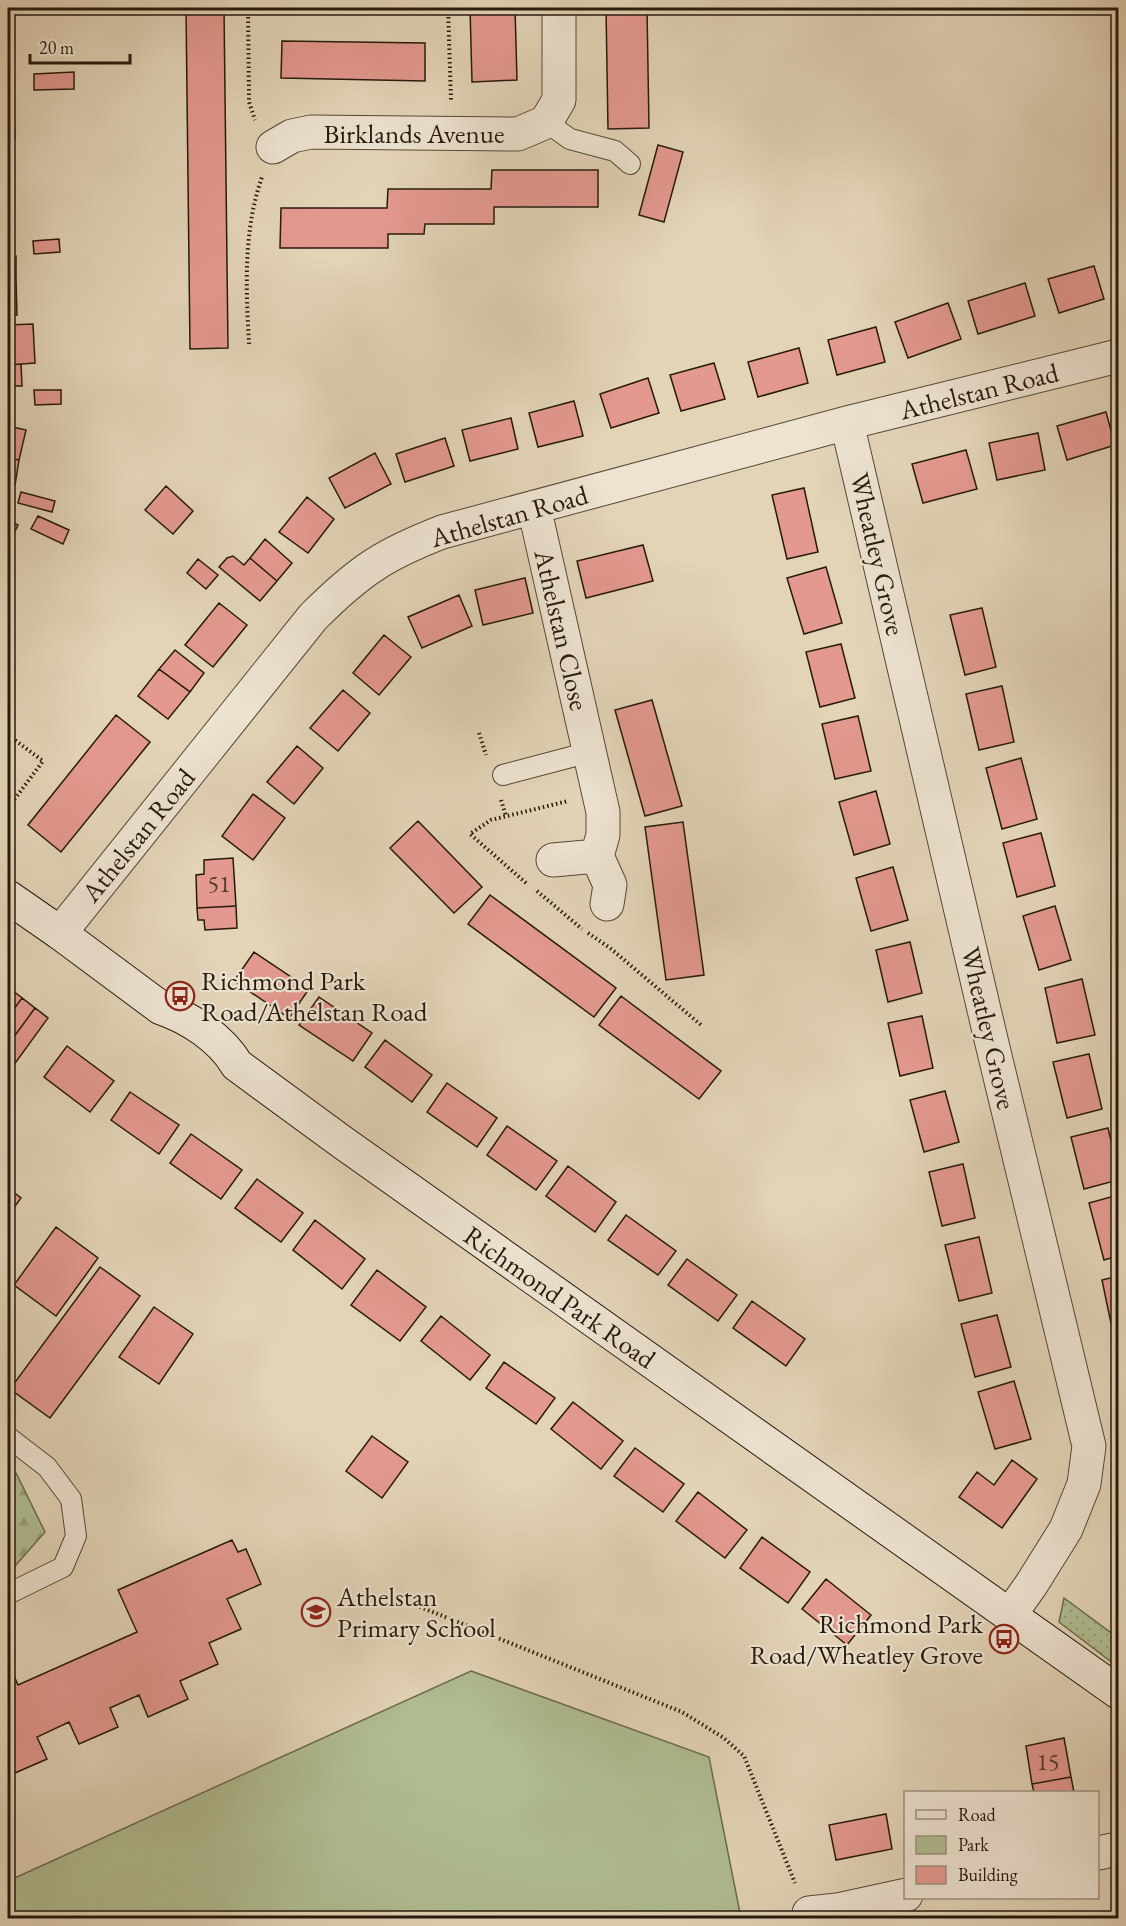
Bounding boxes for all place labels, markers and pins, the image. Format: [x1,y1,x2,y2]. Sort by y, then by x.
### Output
place label: Richmond Park Road/Athelstan Road [201,963,428,1029]
bus stop icon: Richmond Park Road/Athelstan Road [164,980,196,1012]
place label: Athelstan Primary School [336,1579,496,1645]
school or university icon: Athelstan Primary School [300,1596,332,1628]
place label: Richmond Park Road/Wheatley Grove [750,1606,983,1672]
bus stop icon: Richmond Park Road/Wheatley Grove [988,1623,1020,1655]

